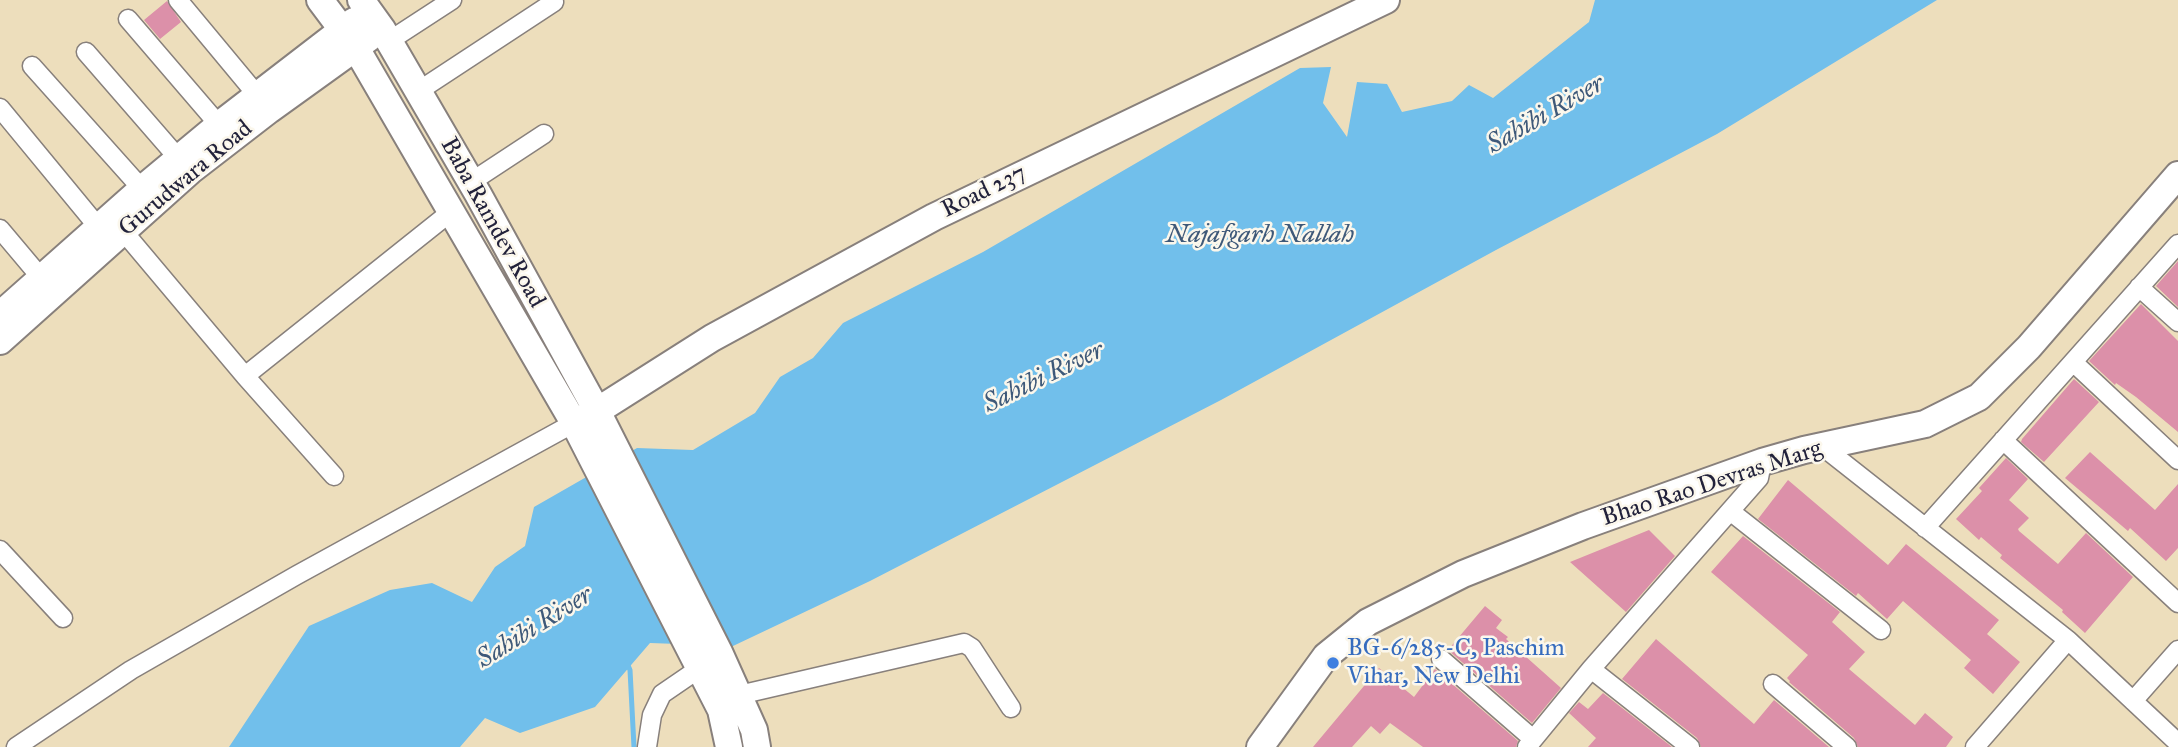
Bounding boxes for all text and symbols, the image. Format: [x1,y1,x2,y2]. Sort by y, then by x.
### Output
water label: Sahibi River [1482,69,1610,161]
street label: Gurudwara Road [113,115,259,243]
street label: Baba Ramdev Road [433,133,551,313]
street label: Road 237 [937,159,1031,225]
water label: Najafgarh Nallah [1166,220,1354,252]
water label: Sahibi River [979,335,1109,421]
street label: Bhao Rao Devras Marg [1598,435,1826,533]
water label: Sahibi River [471,580,599,676]
place label: BG-6/285-C, Paschim Vihar, New Delhi [1347,635,1565,691]
marker: BG-6/285-C, Paschim Vihar, New Delhi [1325,655,1341,671]

